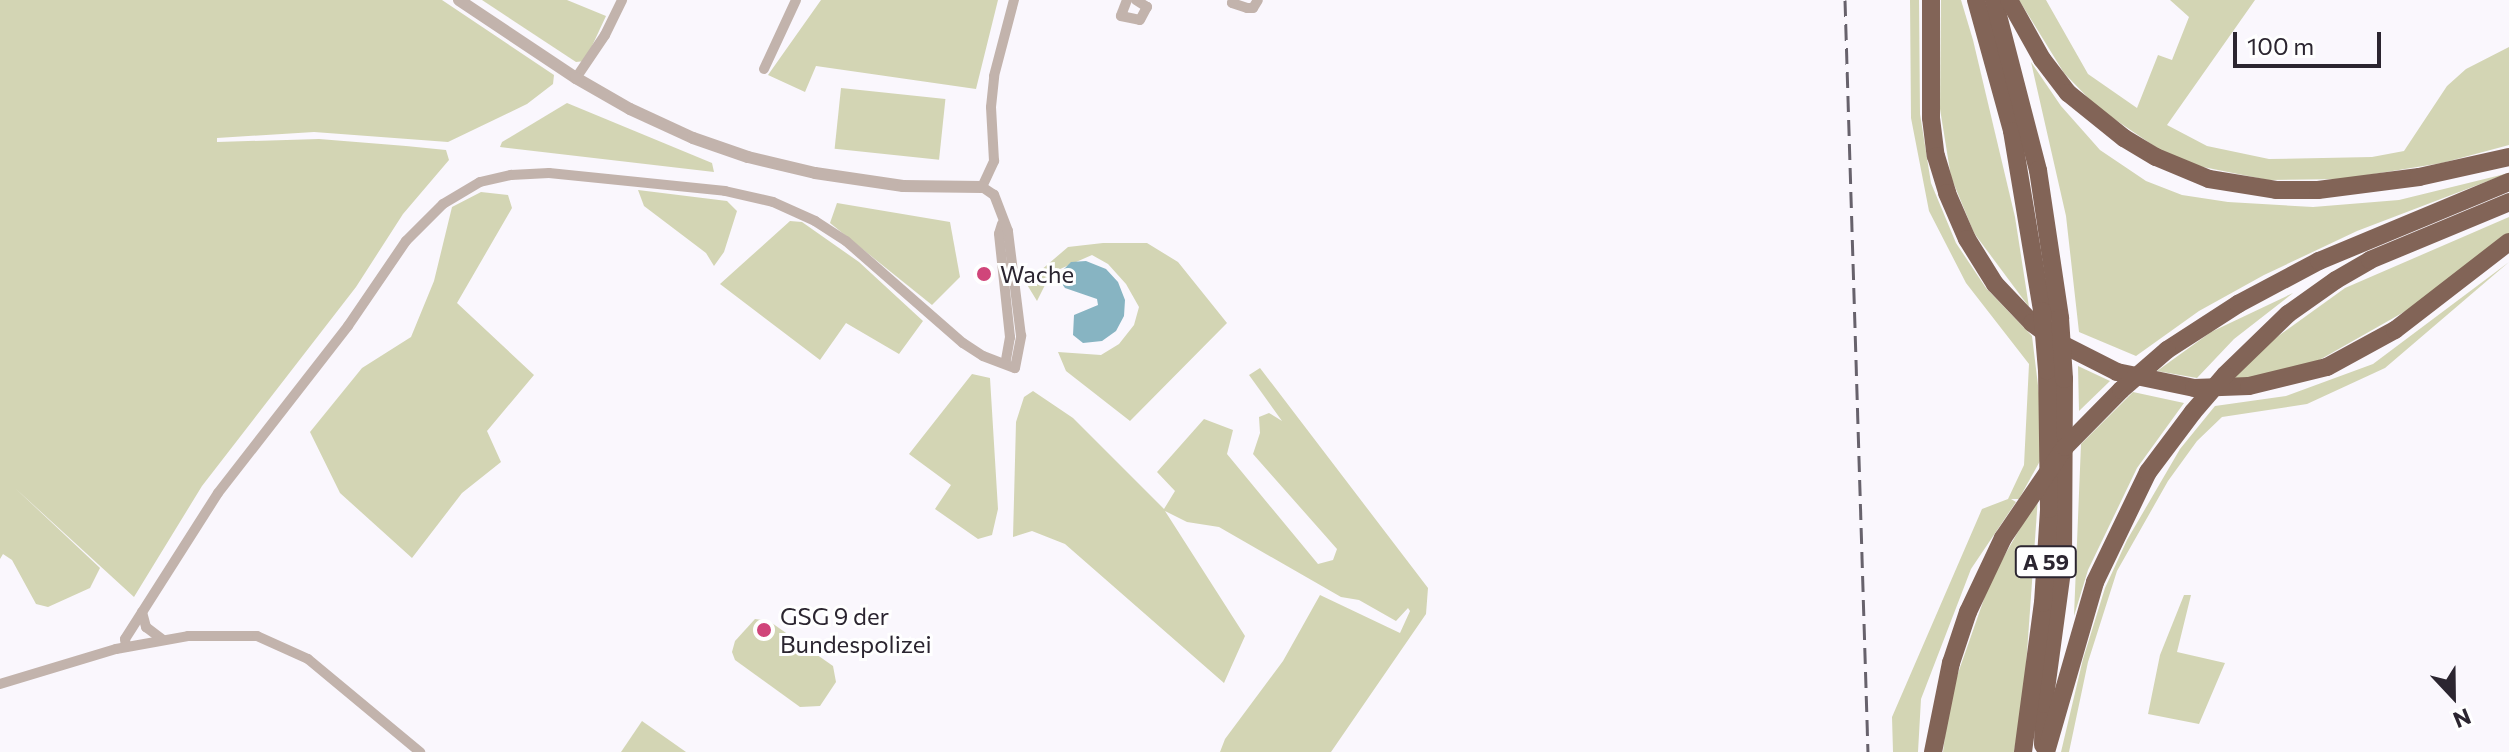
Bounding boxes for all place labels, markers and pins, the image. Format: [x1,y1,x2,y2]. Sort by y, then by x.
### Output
place label: Wache [1000,260,1074,288]
marker: Wache [975,265,993,283]
place label: GSG 9 der Bundespolizei [780,602,932,658]
marker: GSG 9 der Bundespolizei [755,621,773,639]

